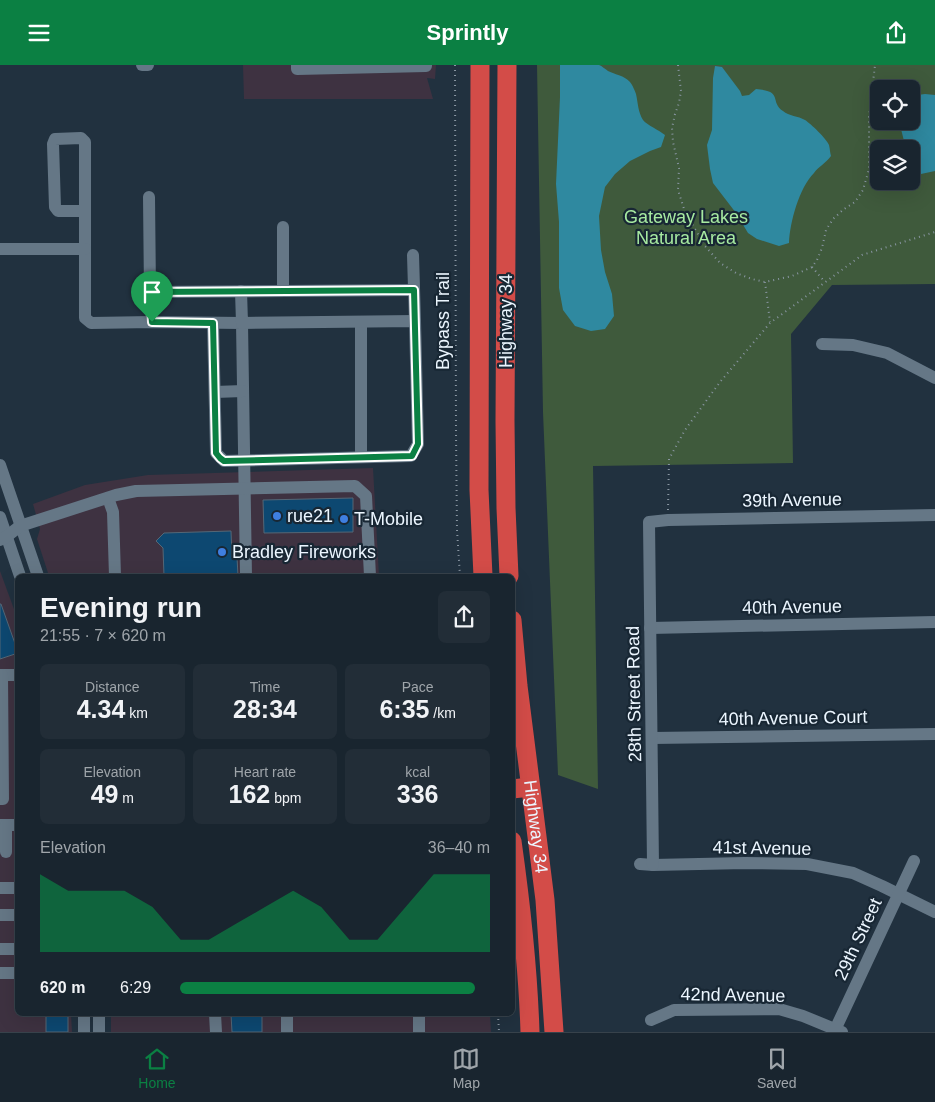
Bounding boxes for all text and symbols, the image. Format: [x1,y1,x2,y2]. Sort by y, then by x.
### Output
icon: menu [25,19,53,47]
icon: share [882,19,910,47]
text: Sprintly [427,20,508,45]
map controls [870,80,920,190]
button: locate [870,80,920,130]
button: layers [870,140,920,190]
park label: Gateway Lakes Natural Area [624,207,748,248]
pin [131,271,173,322]
street label: Bypass Trail [433,272,453,370]
street label: Highway 34 [496,274,516,368]
icon: arrive [138,278,166,306]
street label: 39th Avenue [742,489,842,511]
place label: rue21 [287,506,333,526]
place label: T-Mobile [354,509,423,529]
marker: rue21 [271,510,283,522]
marker: T-Mobile [338,513,350,525]
place label: Bradley Fireworks [232,542,376,562]
marker: Bradley Fireworks [216,546,228,558]
button: share [438,591,490,643]
text: Evening run [40,592,202,623]
street label: 40th Avenue [742,596,842,618]
street label: 28th Street Road [623,626,645,762]
text: 21:55 · 7 × 620 m [40,627,166,644]
text: Distance [85,679,140,695]
text: Time [250,679,280,695]
text: Pace [402,679,434,695]
text: 4.34 [77,695,125,723]
text: 28:34 [233,695,297,723]
text: 6:35 [379,695,429,723]
text: km [125,705,148,721]
text: /km [429,705,456,721]
street label: 40th Avenue Court [718,707,868,729]
text: Elevation [84,764,141,780]
text: Heart rate [234,764,296,780]
text: kcal [405,764,430,780]
street label: Highway 34 [520,779,552,875]
text: 49 [91,780,118,808]
text: 162 [229,780,270,808]
text: 336 [397,780,439,808]
text: m [118,790,134,806]
text: bpm [270,790,301,806]
street label: 41st Avenue [712,837,812,859]
text: Elevation [40,839,106,856]
text: 36–40 m [428,839,490,856]
street label: 29th Street [830,895,886,983]
text: 620 m [40,979,85,996]
text: 6:29 [120,979,151,996]
street label: 42nd Avenue [680,984,786,1006]
tab: Home [138,1045,176,1091]
tab: Map [452,1045,480,1091]
tab: Saved [757,1045,797,1091]

